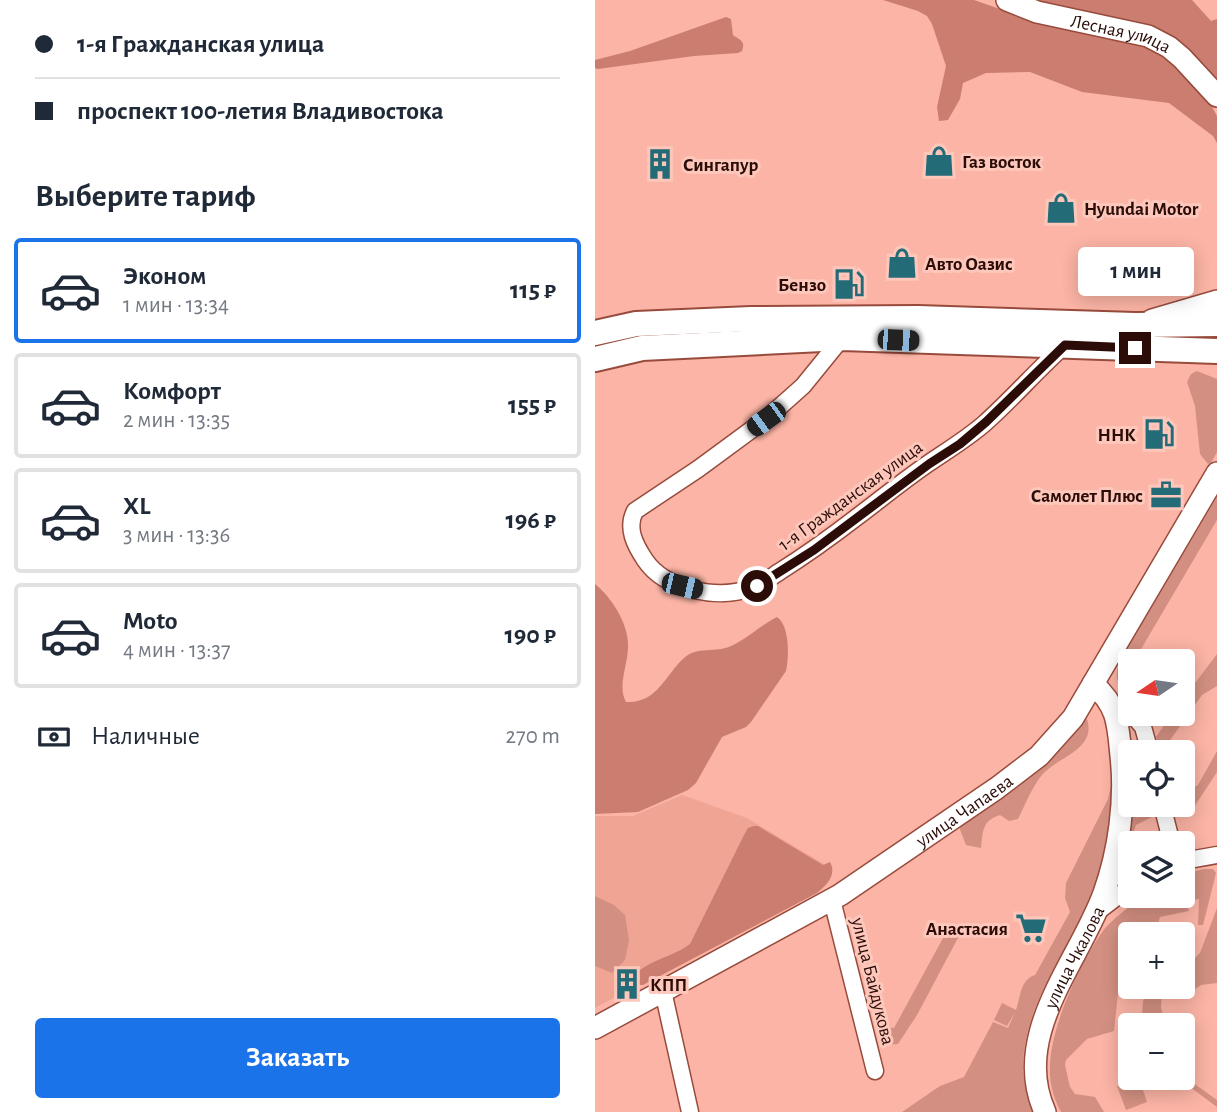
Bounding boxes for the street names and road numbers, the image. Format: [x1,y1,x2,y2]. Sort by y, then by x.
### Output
street label: Лесная улица [1069,12,1174,57]
street label: 1-я Гражданская улица [775,437,927,555]
street label: улица Чапаева [912,771,1017,852]
street label: улица Чкалова [1041,903,1109,1012]
street label: улица Байдукова [847,915,898,1047]

